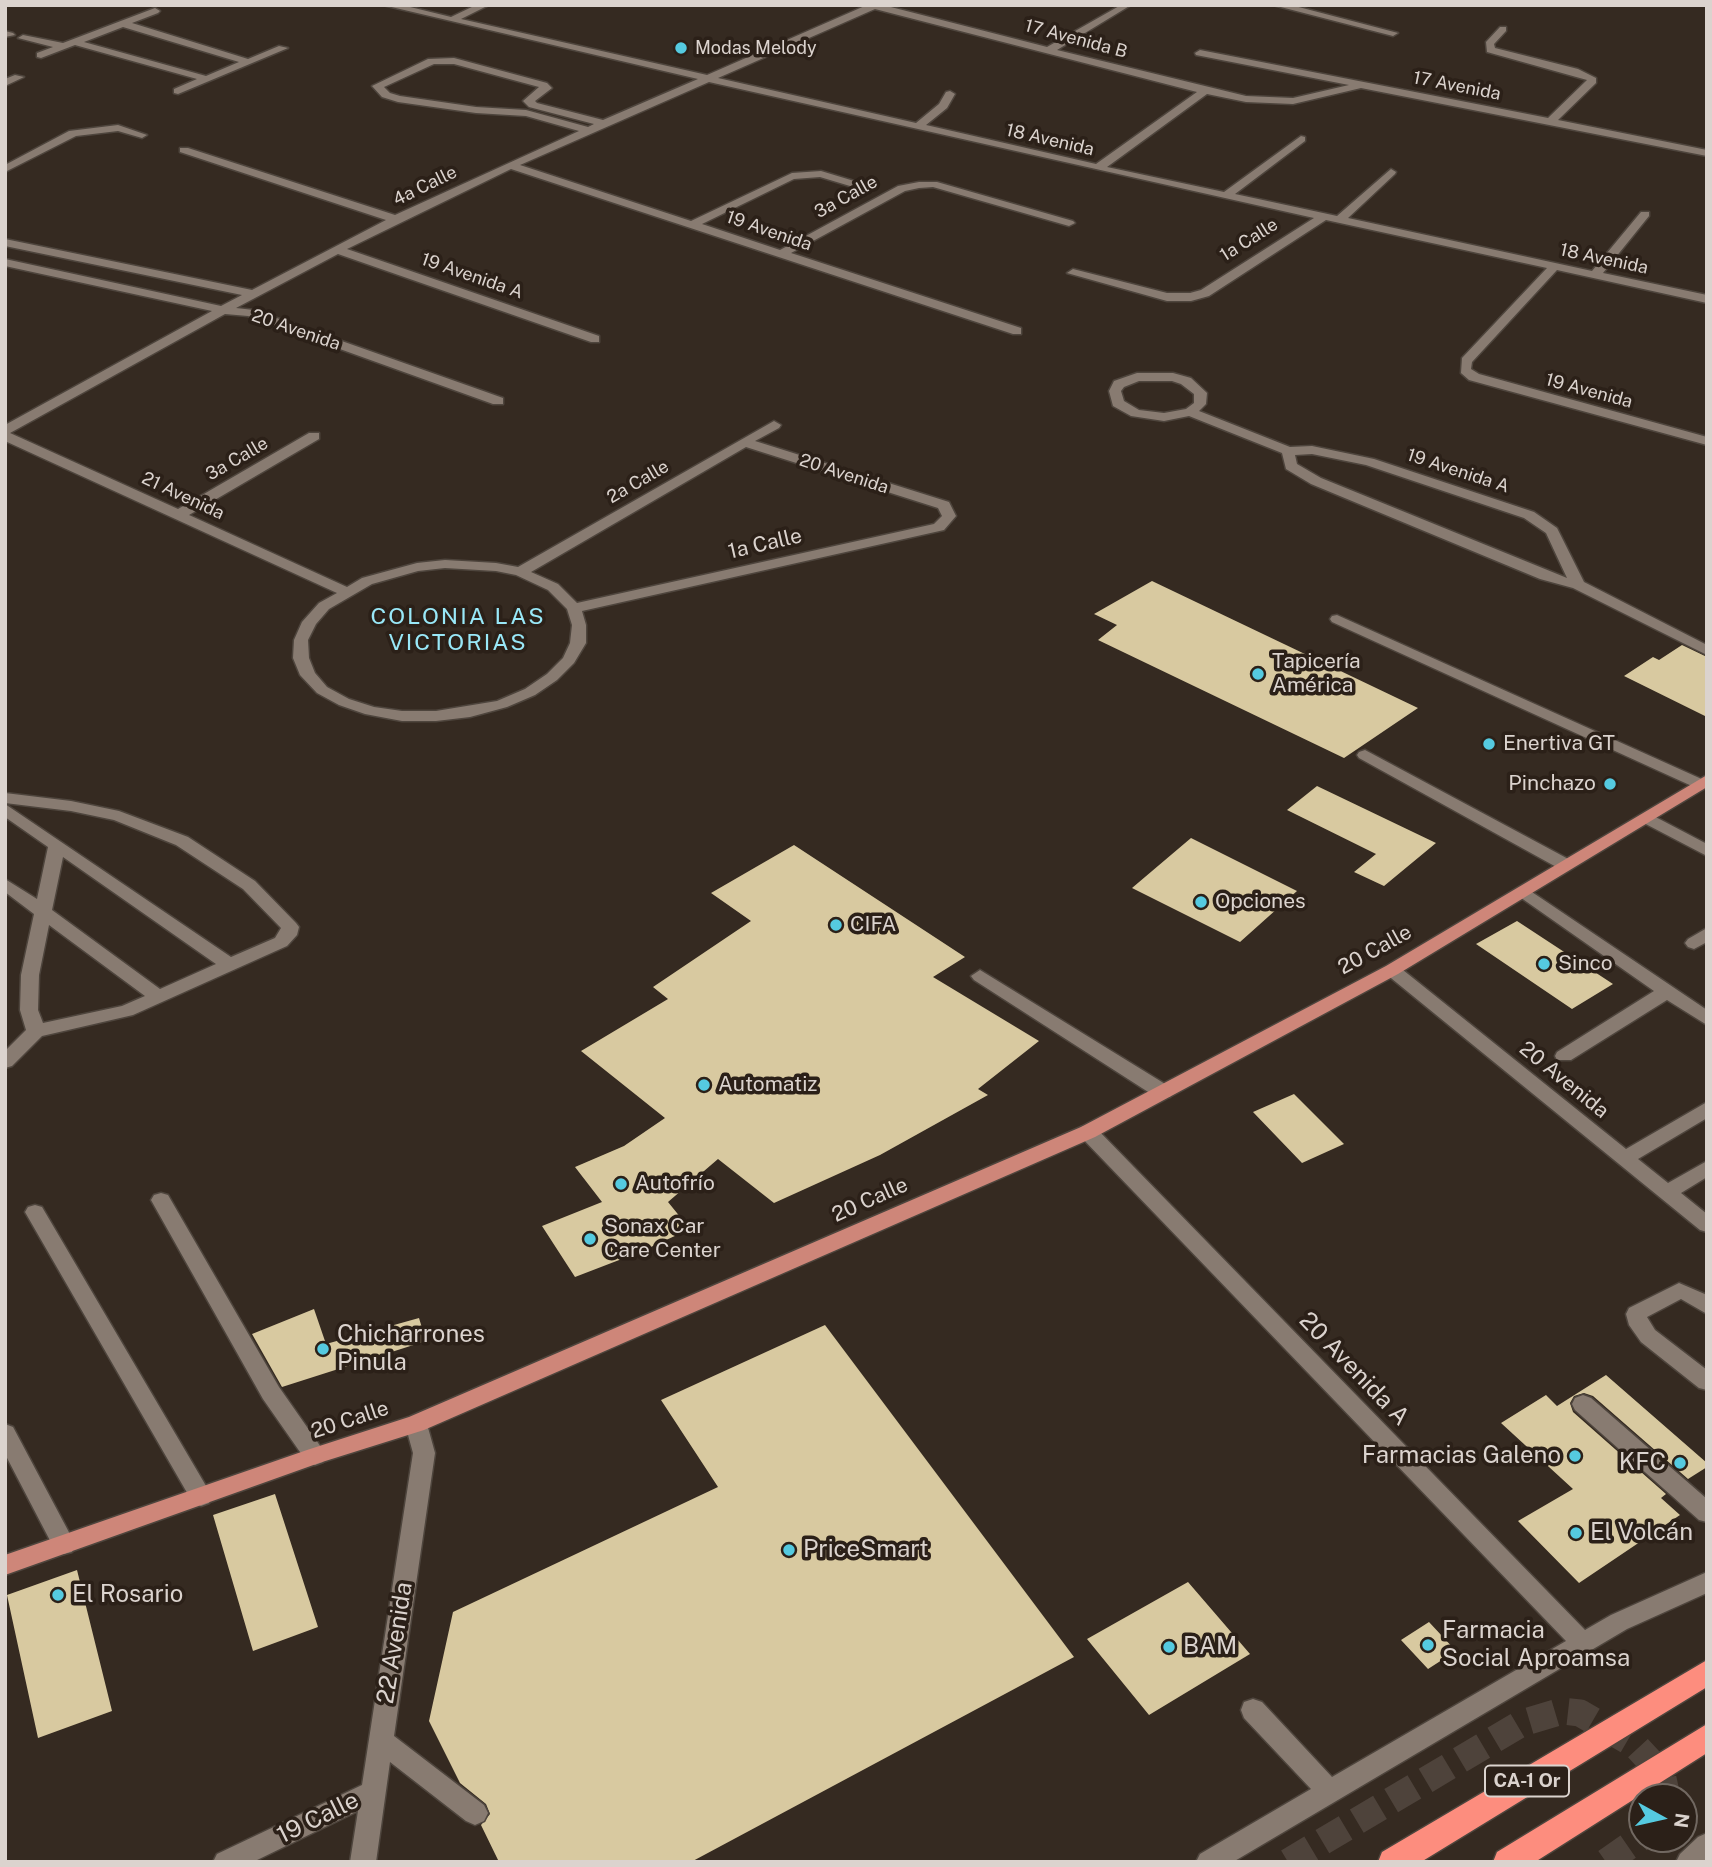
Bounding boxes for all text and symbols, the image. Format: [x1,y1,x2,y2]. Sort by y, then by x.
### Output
street label: 17 Avenida B [1022,15,1130,63]
place label: Modas Melody [695,37,817,59]
marker: Modas Melody [673,40,689,56]
street label: 17 Avenida [1411,67,1503,105]
street label: 18 Avenida [1004,119,1096,161]
street label: 4a Calle [390,161,460,211]
street label: 3a Calle [811,171,881,223]
street label: 19 Avenida [723,206,815,256]
street label: 1a Calle [1216,214,1282,266]
street label: 18 Avenida [1558,239,1650,279]
street label: 19 Avenida A [418,248,526,304]
street label: 20 Avenida [249,305,343,355]
street label: 19 Avenida [1543,369,1635,413]
street label: 3a Calle [202,433,272,485]
street label: 19 Avenida A [1404,444,1512,498]
street label: 20 Avenida [797,449,891,499]
street label: 2a Calle [603,456,673,508]
street label: 21 Avenida [138,467,228,525]
street label: 1a Calle [726,523,804,565]
district label: COLONIA LAS VICTORIAS [372,603,544,657]
place label: Tapicería América [1272,649,1361,699]
marker: Tapicería América [1250,666,1266,682]
place label: Enertiva GT [1503,731,1615,757]
marker: Enertiva GT [1481,736,1497,752]
place label: Pinchazo [1508,771,1596,797]
marker: Pinchazo [1602,776,1618,792]
place label: Opciones [1215,889,1306,915]
marker: Opciones [1193,894,1209,910]
place label: CIFA [850,912,896,938]
marker: CIFA [828,917,844,933]
street label: 20 Calle [1334,920,1416,980]
place label: Sinco [1558,951,1613,977]
marker: Sinco [1536,956,1552,972]
street label: 20 Avenida [1514,1036,1614,1124]
place label: Automatiz [718,1072,817,1098]
marker: Automatiz [696,1077,712,1093]
place label: Autofrío [635,1171,715,1197]
street label: 20 Calle [828,1172,912,1228]
marker: Autofrío [613,1176,629,1192]
place label: Sonax Car Care Center [604,1214,721,1264]
marker: Sonax Car Care Center [582,1231,598,1247]
street label: 20 Avenida A [1293,1306,1415,1432]
place label: Chicharrones Pinula [337,1321,485,1377]
marker: Chicharrones Pinula [315,1341,331,1357]
street label: 20 Calle [308,1396,392,1444]
place label: Farmacias Galeno [1362,1442,1561,1470]
marker: Farmacias Galeno [1567,1448,1583,1464]
place label: KFC [1619,1449,1666,1477]
marker: KFC [1672,1455,1688,1471]
place label: El Volcán [1590,1519,1693,1547]
marker: El Volcán [1568,1525,1584,1541]
place label: PriceSmart [803,1536,929,1564]
marker: PriceSmart [781,1542,797,1558]
street label: 22 Avenida [371,1580,419,1706]
place label: El Rosario [72,1581,183,1609]
marker: El Rosario [50,1587,66,1603]
place label: Farmacia Social Aproamsa [1442,1617,1630,1673]
place label: BAM [1183,1633,1237,1661]
marker: Farmacia Social Aproamsa [1420,1637,1436,1653]
marker: BAM [1161,1639,1177,1655]
road number: CA-1 Or [1485,1765,1569,1796]
north arrow [1628,1783,1698,1853]
street label: 19 Calle [272,1786,364,1850]
text: N [1670,1812,1694,1830]

